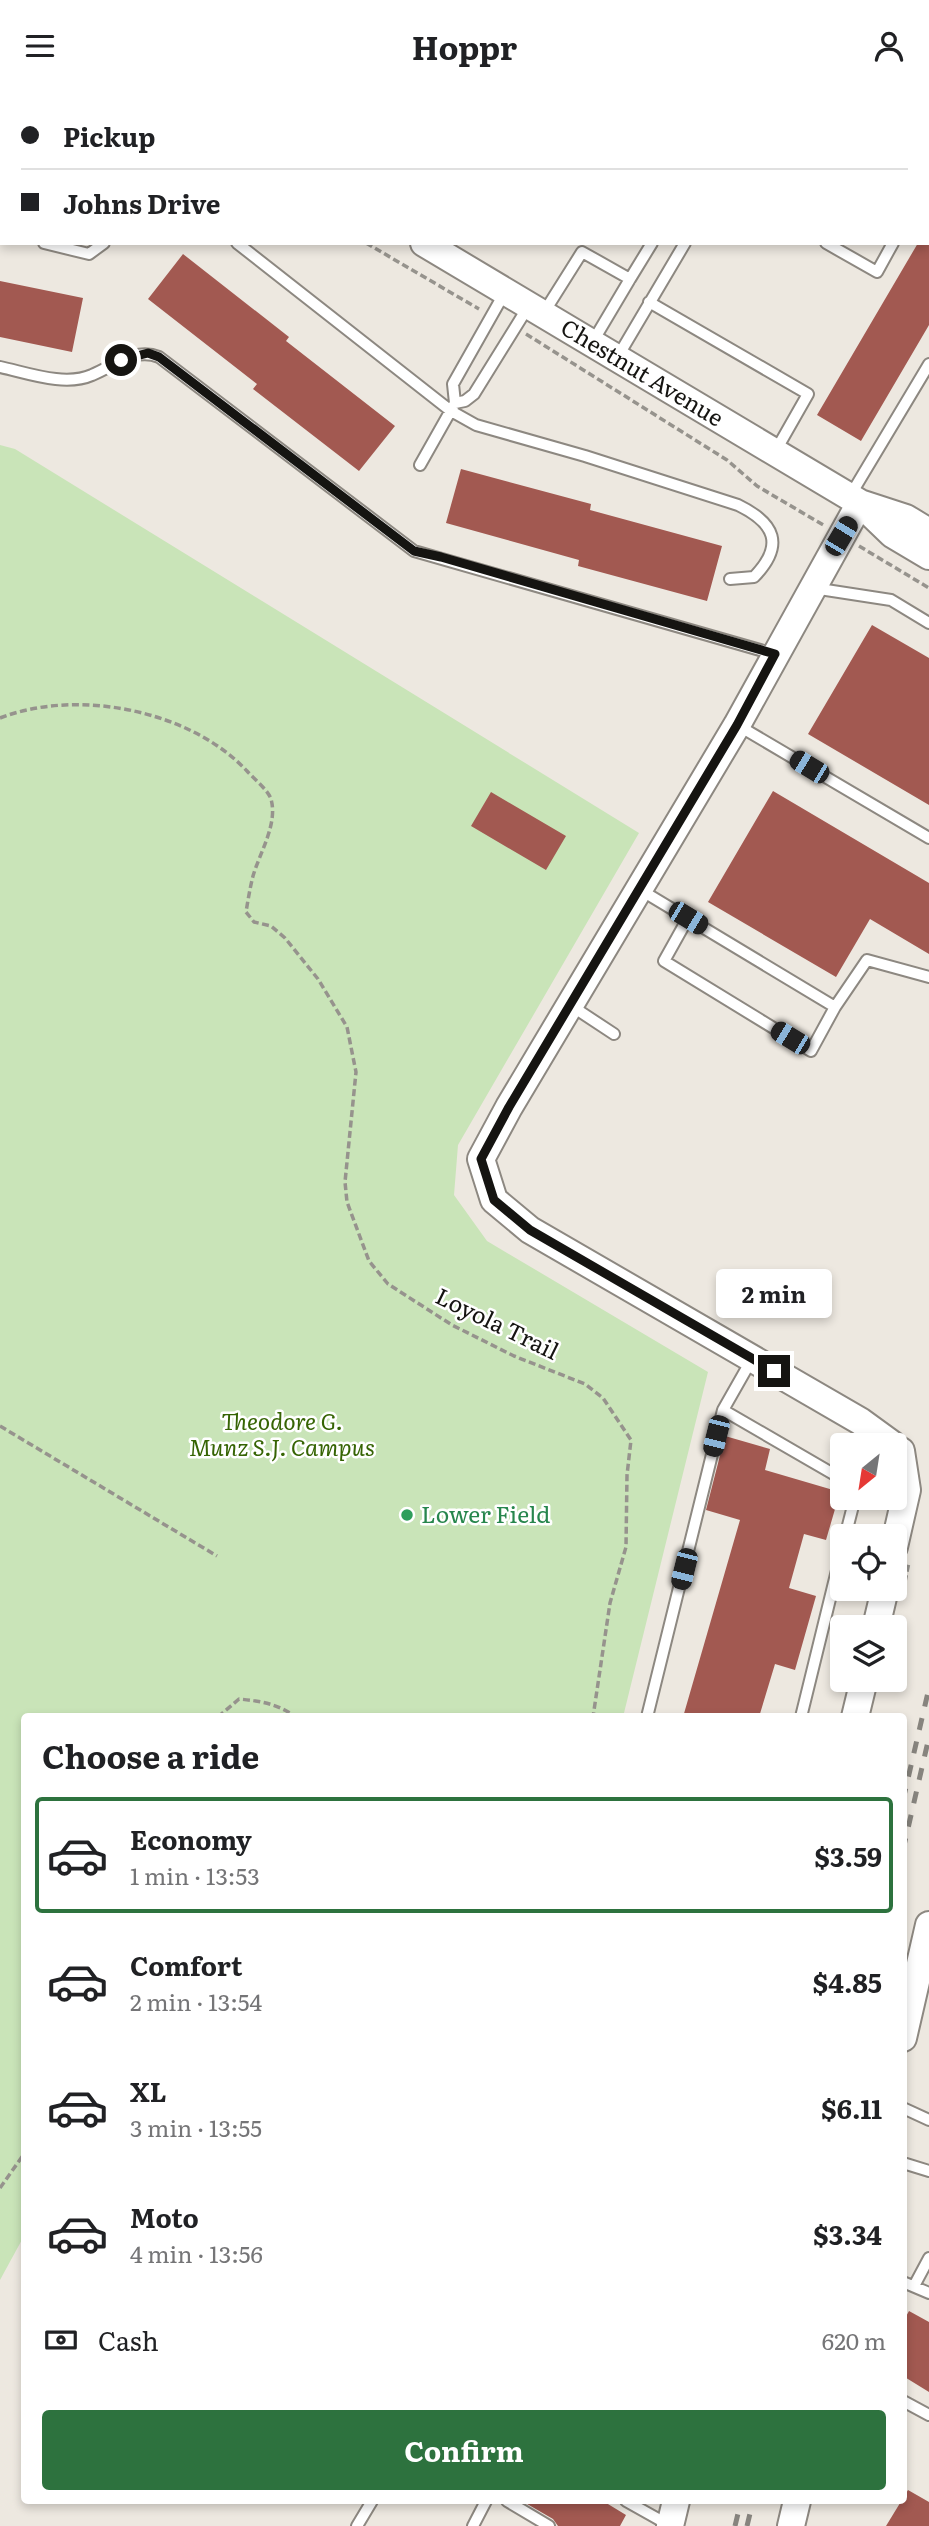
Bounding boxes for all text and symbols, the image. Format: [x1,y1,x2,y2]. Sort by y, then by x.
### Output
text: Hoppr [412,22,517,70]
icon: menu [21,27,59,65]
icon: person [870,27,908,65]
text: Pickup [63,116,155,155]
text: Johns Drive [63,183,220,222]
street label: Chestnut Avenue [555,309,731,433]
route start [105,344,137,376]
car [822,513,861,559]
car [786,747,833,787]
car [665,898,712,938]
car [767,1018,814,1058]
callout: 2 min [716,1269,832,1319]
text: 2 min [742,1276,806,1310]
street label: Loyola Trail [431,1278,566,1367]
route end [758,1355,790,1387]
park label: Theodore G. Munz S.J. Campus [189,1403,375,1463]
car [701,1413,732,1459]
north arrow [830,1433,906,1510]
map controls [830,1433,907,1692]
place label: Lower Field [421,1496,550,1530]
marker: Lower Field [399,1507,415,1523]
button: locate [830,1524,907,1601]
car [669,1546,700,1592]
button: layers [830,1615,907,1692]
text: Choose a ride [42,1731,259,1779]
text: Economy [130,1819,252,1858]
icon: car [46,1824,109,1887]
text: $3.59 [815,1836,882,1875]
text: 1 min · 13:53 [130,1858,260,1892]
text: Comfort [130,1945,242,1984]
icon: car [46,1950,109,2013]
text: $4.85 [813,1962,882,2001]
text: 2 min · 13:54 [130,1984,262,2018]
text: XL [130,2071,167,2110]
icon: car [46,2076,109,2139]
text: $6.11 [821,2088,882,2127]
text: 3 min · 13:55 [130,2110,262,2144]
text: Moto [130,2197,199,2236]
icon: car [46,2202,109,2265]
text: $3.34 [813,2214,882,2253]
text: 4 min · 13:56 [130,2236,263,2270]
text: Cash [98,2320,159,2359]
icon: cash [42,2321,80,2359]
text: 620 m [822,2323,886,2357]
button: Confirm [42,2410,886,2490]

